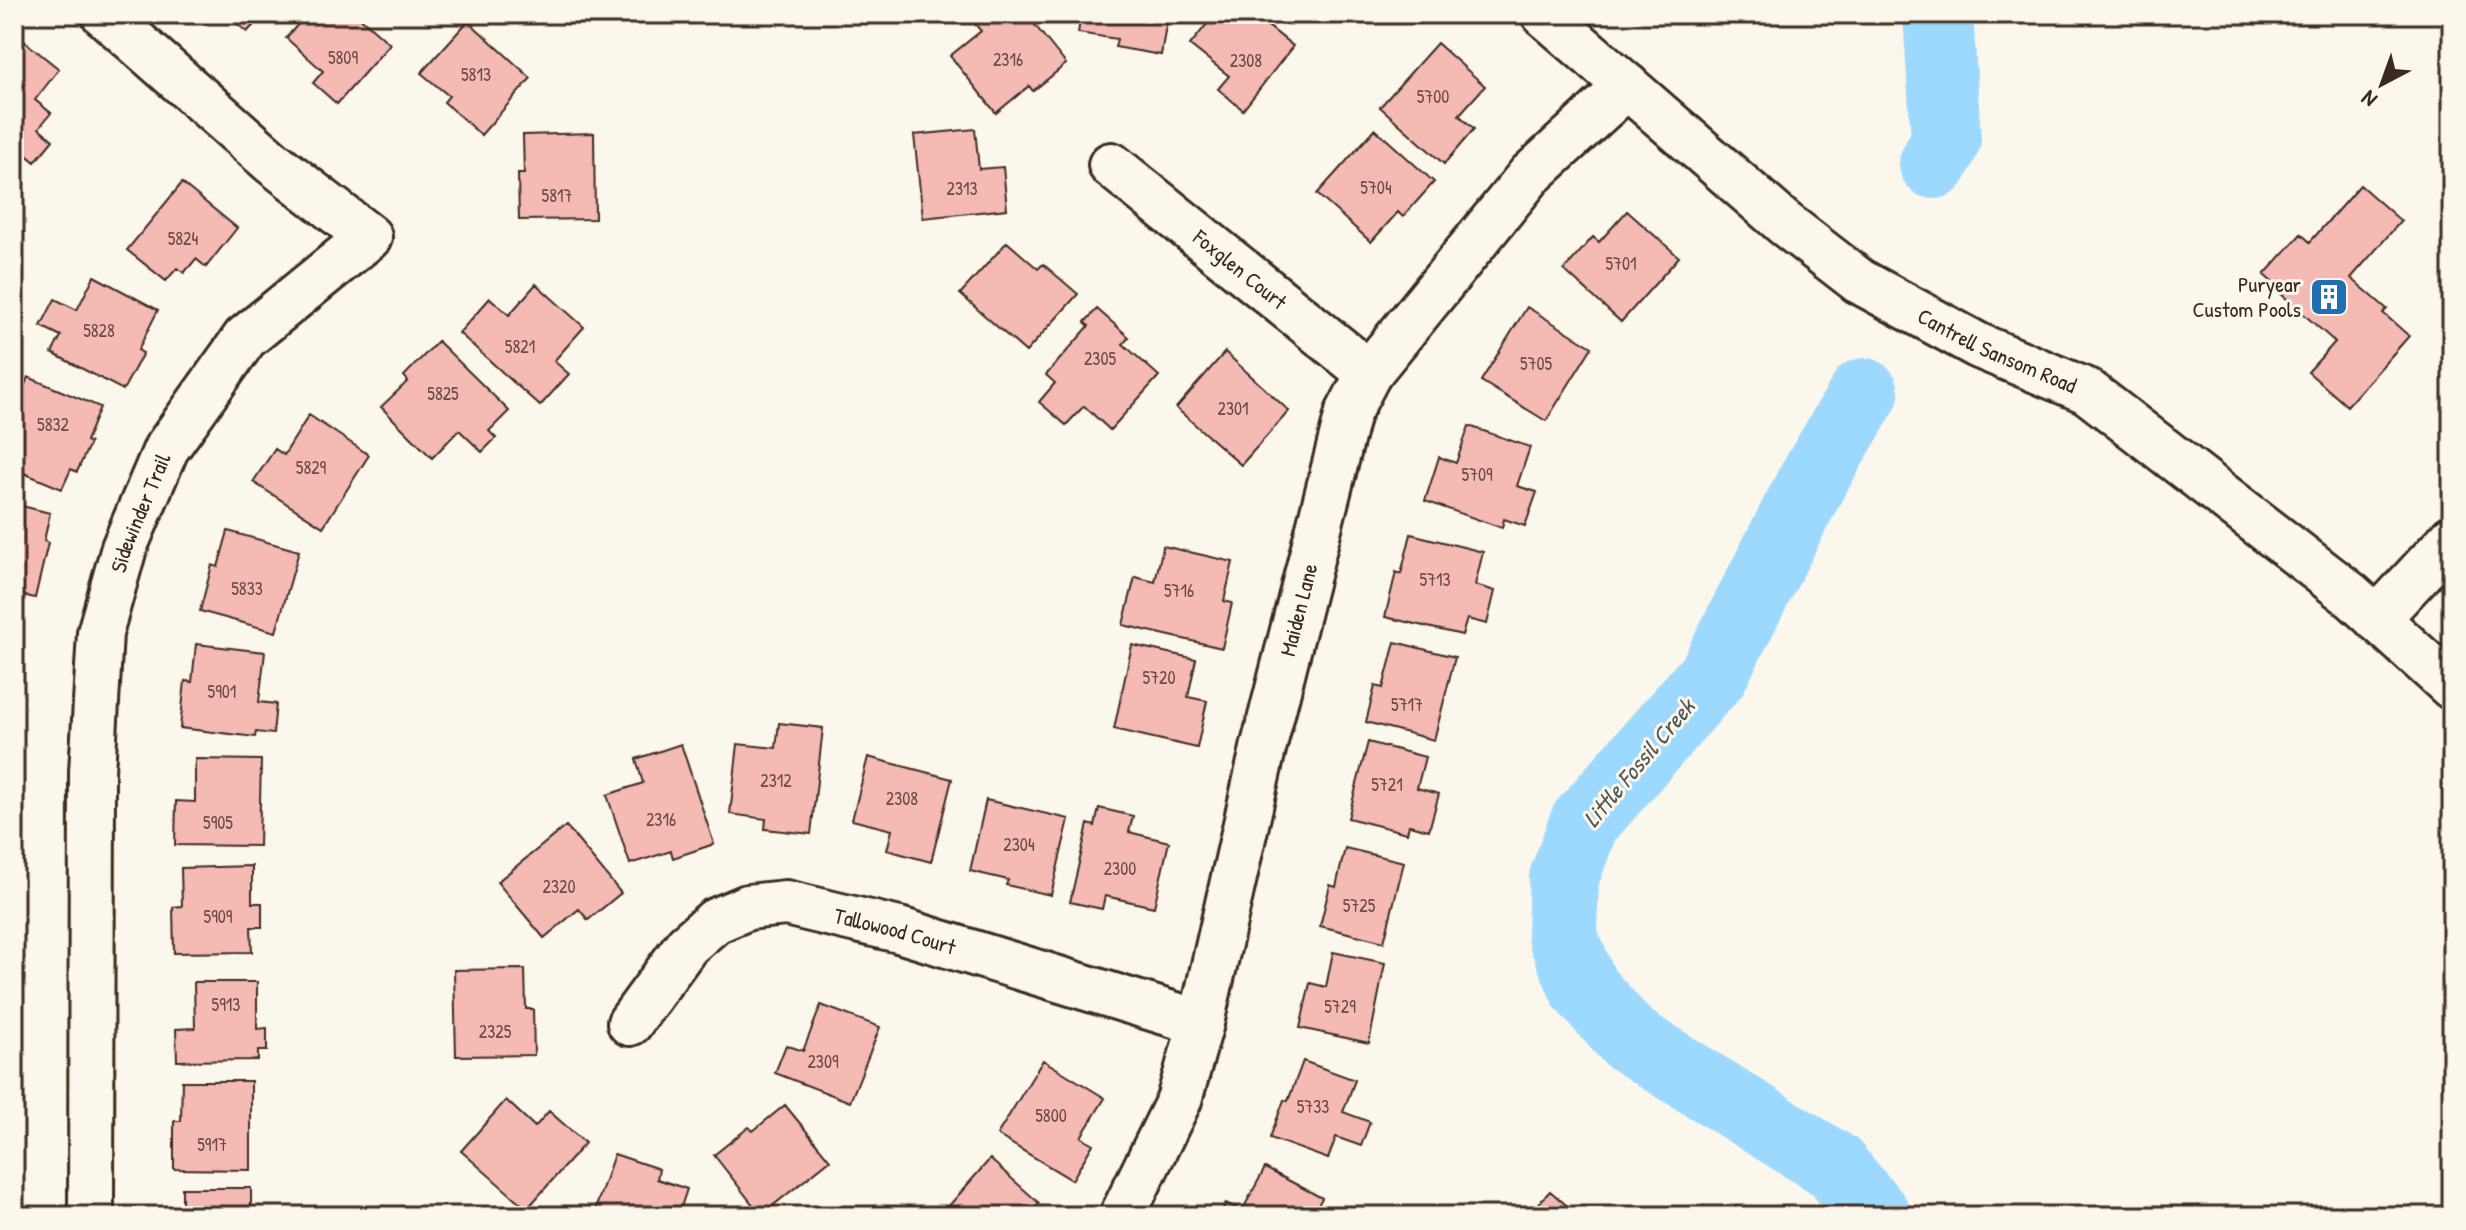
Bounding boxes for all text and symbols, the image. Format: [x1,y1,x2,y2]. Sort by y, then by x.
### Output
north arrow [2342,44,2422,124]
house number: 5809 [328,45,358,70]
house number: 2316 [993,47,1023,72]
house number: 2308 [1230,48,1262,73]
house number: 5813 [461,62,491,87]
house number: 5700 [1417,84,1449,109]
text: N [2354,84,2383,114]
house number: 5704 [1360,175,1392,200]
house number: 2313 [946,176,978,201]
house number: 5817 [542,183,573,208]
street label: Foxglen Court [1186,222,1294,316]
house number: 5824 [168,226,199,251]
house number: 5701 [1605,251,1637,276]
place label: Puryear Custom Pools [2193,269,2302,324]
building icon: Puryear Custom Pools [2308,276,2350,318]
street label: Cantrell Sansom Road [1912,301,2082,400]
house number: 5828 [83,318,115,343]
house number: 5821 [505,334,535,359]
house number: 2305 [1084,346,1116,371]
house number: 5705 [1520,351,1552,376]
house number: 5825 [427,381,459,406]
house number: 2301 [1217,396,1249,421]
house number: 5832 [37,412,70,437]
street label: Sidewinder Trail [103,448,178,576]
house number: 5829 [296,455,327,480]
house number: 5709 [1461,462,1493,487]
street label: Maiden Lane [1272,560,1324,659]
house number: 5713 [1419,567,1451,592]
house number: 5833 [231,576,263,601]
house number: 5716 [1164,578,1194,603]
house number: 5720 [1142,665,1176,690]
house number: 5901 [208,679,236,704]
water label: Little Fossil Creek [1575,690,1703,833]
house number: 5717 [1391,692,1423,717]
house number: 2312 [760,768,792,793]
house number: 5721 [1371,772,1403,797]
house number: 2308 [886,786,918,811]
house number: 2316 [646,807,676,832]
house number: 5905 [203,810,233,835]
house number: 2304 [1003,832,1035,857]
house number: 2300 [1104,856,1136,881]
house number: 2320 [543,874,575,899]
house number: 5725 [1343,893,1376,918]
street label: Tallowood Court [831,900,960,962]
house number: 5909 [204,904,233,929]
house number: 5913 [212,992,240,1017]
house number: 5729 [1324,994,1356,1019]
house number: 2325 [479,1019,512,1044]
house number: 2309 [807,1049,839,1074]
house number: 5733 [1297,1094,1329,1119]
house number: 5800 [1035,1103,1067,1128]
house number: 5917 [197,1132,227,1157]

